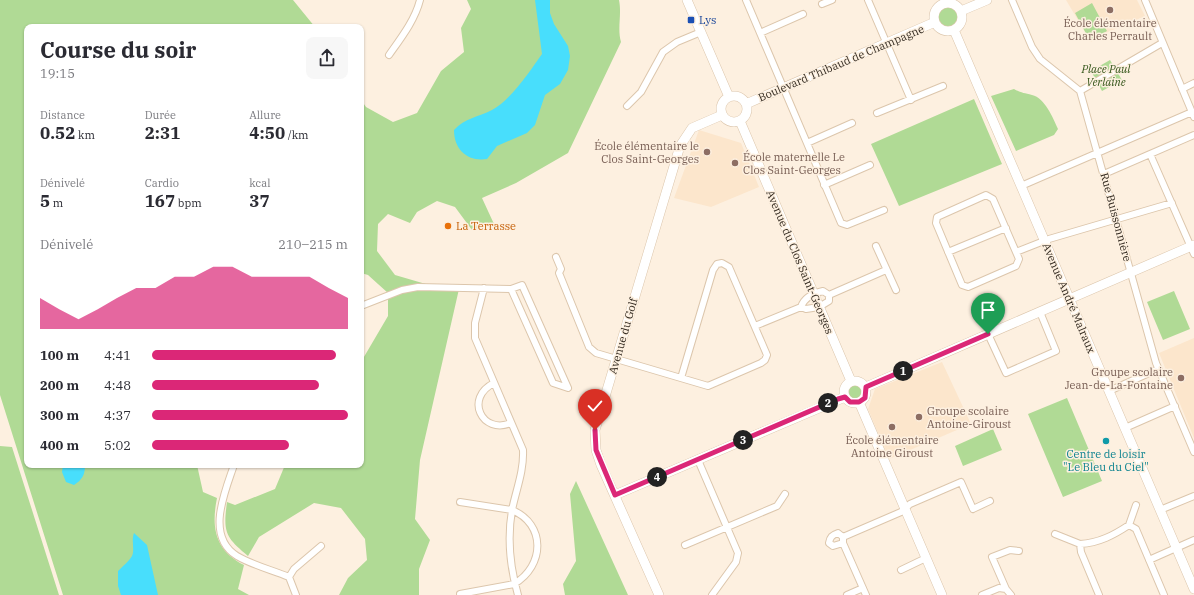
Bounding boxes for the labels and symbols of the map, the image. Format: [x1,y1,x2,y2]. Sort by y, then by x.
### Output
marker: École élémentaire Charles Perrault [1105,5,1115,15]
place label: Lys [699,13,716,27]
marker: Lys [686,15,696,25]
place label: École élémentaire Charles Perrault [1063,16,1157,43]
street label: Boulevard Thibaud de Champagne [756,22,926,104]
park label: Place Paul Verlaine [1081,62,1131,89]
place label: École élémentaire le Clos Saint-Georges [594,139,699,166]
marker: École élémentaire le Clos Saint-Georges [702,147,712,157]
place label: École maternelle Le Clos Saint-Georges [743,150,845,177]
marker: École maternelle Le Clos Saint-Georges [730,158,740,168]
street label: Rue Buissonnière [1097,171,1135,263]
street label: Avenue du Clos Saint-Georges [763,188,837,336]
place label: La Terrasse [456,219,516,233]
marker: La Terrasse [443,221,453,231]
street label: Avenue André Malraux [1039,241,1099,355]
pin [971,293,1005,334]
street label: Avenue du Golf [605,295,641,376]
pin: 1 [893,361,913,381]
place label: Groupe scolaire Jean-de-La-Fontaine [1065,365,1173,392]
marker: Groupe scolaire Jean-de-La-Fontaine [1176,373,1186,383]
pin [578,389,612,430]
pin: 2 [818,393,838,413]
place label: Groupe scolaire Antoine-Giroust [927,404,1011,431]
marker: Groupe scolaire Antoine-Giroust [914,412,924,422]
marker: École élémentaire Antoine Giroust [887,422,897,432]
pin: 3 [733,430,753,450]
place label: École élémentaire Antoine Giroust [845,433,939,460]
marker: Centre de loisir "Le Bleu du Ciel" [1101,436,1111,446]
place label: Centre de loisir "Le Bleu du Ciel" [1063,447,1149,474]
pin: 4 [647,467,667,487]

